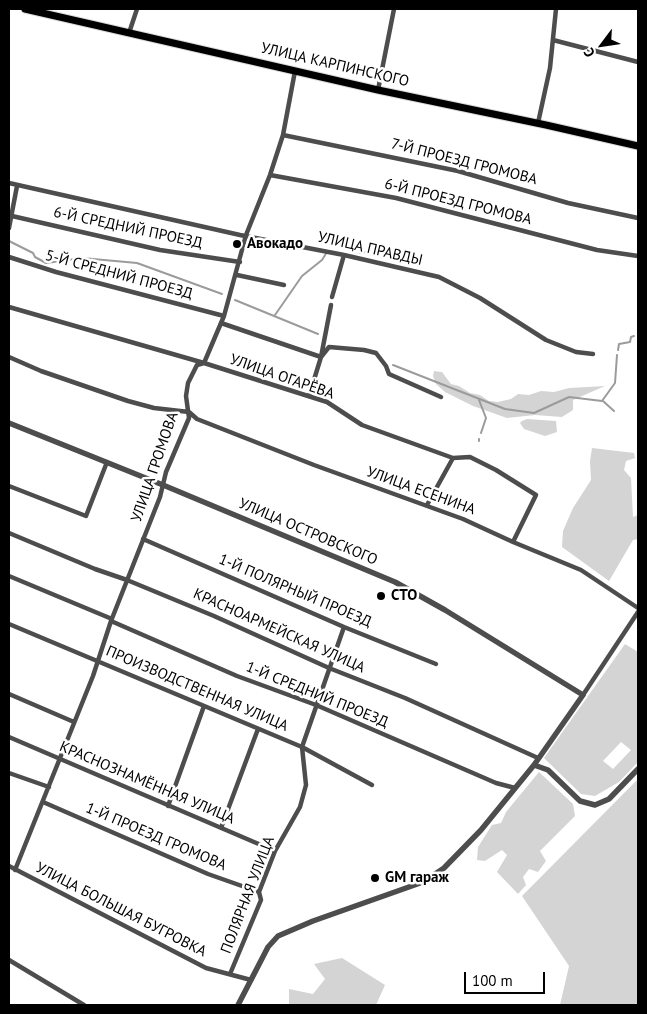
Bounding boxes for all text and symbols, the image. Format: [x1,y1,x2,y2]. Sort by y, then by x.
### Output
north arrow [577,20,627,70]
street label: УЛИЦА КАРПИНСКОГО [259,39,411,91]
text: С [579,45,599,61]
street label: 7-Й ПРОЕЗД ГРОМОВА [389,135,539,189]
street label: 6-Й ПРОЕЗД ГРОМОВА [383,175,533,229]
street label: 6-Й СРЕДНИЙ ПРОЕЗД [52,203,204,253]
street label: УЛИЦА ПРАВДЫ [316,228,424,270]
place label: Авокадо [247,235,303,253]
marker: Авокадо [231,238,243,250]
street label: 5-Й СРЕДНИЙ ПРОЕЗД [43,247,195,303]
street label: УЛИЦА ОГАРЁВА [227,351,337,403]
street label: УЛИЦА ГРОМОВА [128,410,182,524]
street label: УЛИЦА ЕСЕНИНА [364,463,478,519]
street label: УЛИЦА ОСТРОВСКОГО [236,495,380,569]
street label: 1-Й ПОЛЯРНЫЙ ПРОЕЗД [216,551,374,631]
street label: КРАСНОАРМЕЙСКАЯ УЛИЦА [190,585,368,677]
place label: СТО [391,587,417,605]
marker: СТО [375,590,387,602]
street label: ПРОИЗВОДСТВЕННАЯ УЛИЦА [103,642,291,736]
street label: 1-Й СРЕДНИЙ ПРОЕЗД [243,658,391,732]
street label: КРАСНОЗНАМЁННАЯ УЛИЦА [57,738,237,828]
street label: 1-Й ПРОЕЗД ГРОМОВА [83,799,229,875]
street label: ПОЛЯРНАЯ УЛИЦА [217,834,279,956]
street label: УЛИЦА БОЛЬШАЯ БУГРОВКА [33,859,209,961]
place label: GM гараж [385,869,449,887]
marker: GM гараж [369,872,381,884]
scale bar [467,962,548,994]
text: 100 m [472,971,513,990]

